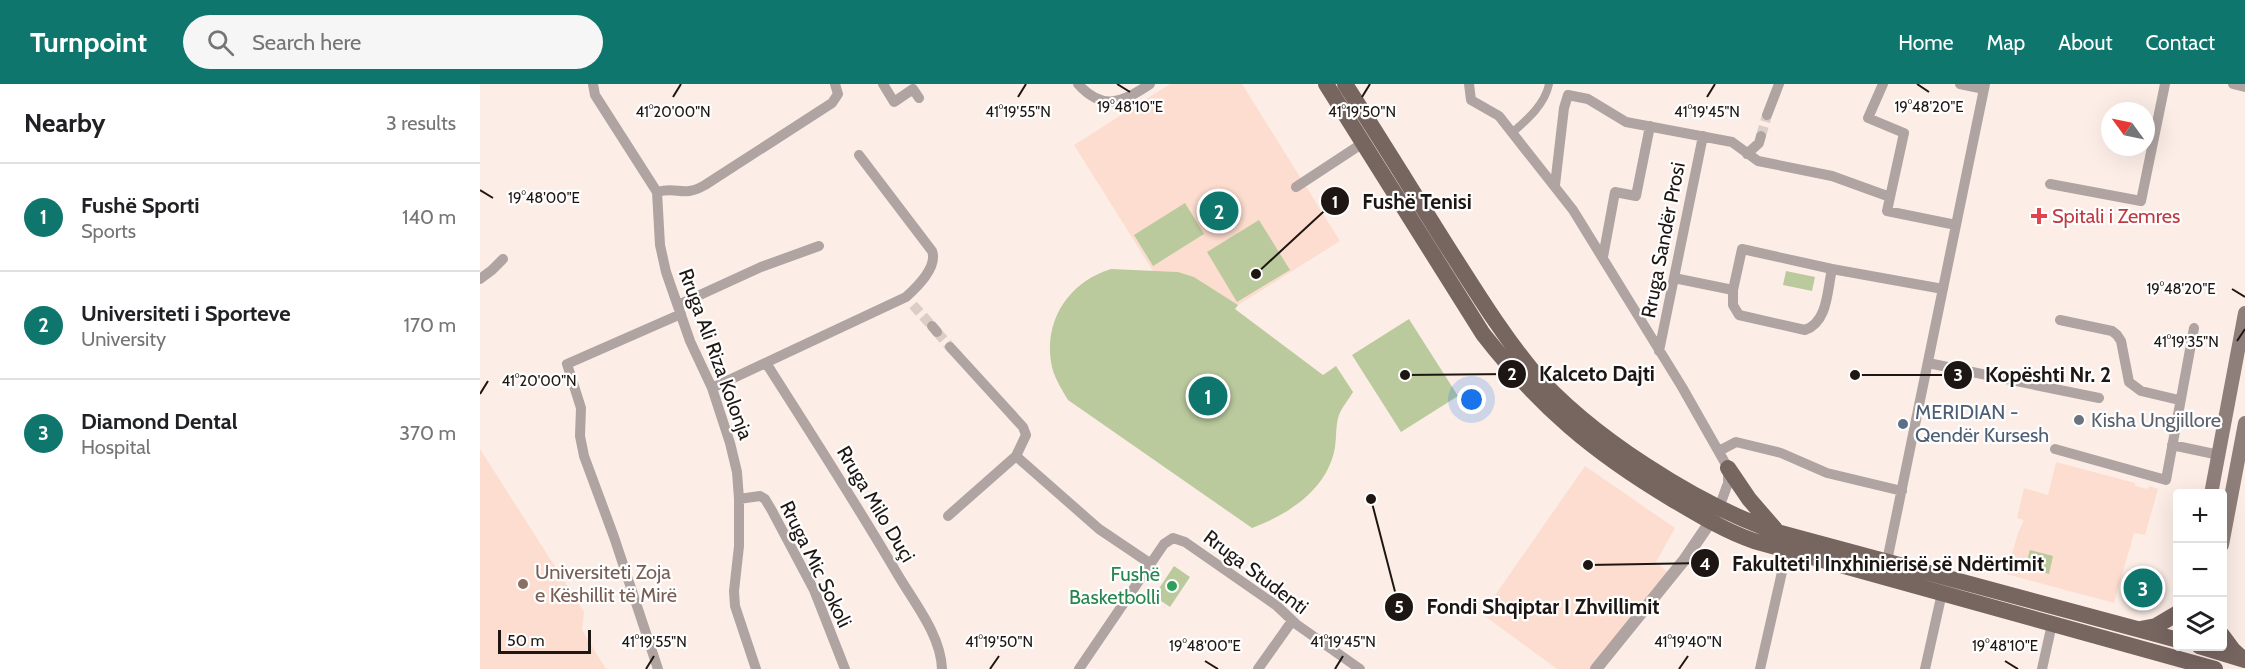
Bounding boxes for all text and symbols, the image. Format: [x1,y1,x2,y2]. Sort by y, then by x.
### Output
search box [183,15,603,69]
text: Turnpoint [30,25,147,59]
icon: search [204,26,237,59]
text: Search here [252,29,361,56]
text: Home [1898,30,1954,55]
text: Map [1987,30,2025,55]
text: About [2058,30,2112,55]
text: Contact [2145,30,2215,55]
text: 19°48'10"E [1097,98,1163,116]
text: 19°48'20"E [1894,98,1964,116]
north arrow [2101,102,2155,156]
text: 41°20'00"N [635,103,711,121]
text: 41°19'55"N [985,103,1051,121]
text: 41°19'50"N [1328,103,1396,121]
text: 41°19'45"N [1674,103,1740,121]
text: Nearby [24,107,105,139]
text: 3 results [386,111,456,135]
street label: Rruga Sandër Prosi [1636,160,1690,320]
callout: Fushë Tenisi [1320,182,1483,221]
pin: 2 [1200,188,1238,234]
text: 19°48'00"E [508,189,580,207]
text: Fushë Tenisi [1362,189,1472,214]
text: 1 [1332,191,1338,213]
text: Fushë Sporti [81,192,200,219]
place label: Spitali i Zemres [2052,204,2180,228]
text: 1 [40,205,47,229]
text: 140 m [402,205,456,229]
marker: Spitali i Zemres [2030,207,2048,225]
text: Sports [81,219,136,243]
street label: Rruga Ali Riza Kolonja [674,265,758,443]
text: 19°48'20"E [2146,280,2216,298]
text: Universiteti i Sporteve [81,300,291,327]
text: 2 [38,313,49,337]
text: 170 m [404,313,456,337]
text: University [81,327,166,351]
text: 41°19'35"N [2153,333,2219,351]
callout: Kalceto Dajti [1497,355,1667,394]
callout: Kopështi Nr. 2 [1943,355,2123,394]
text: Kalceto Dajti [1539,361,1655,386]
text: Kopështi Nr. 2 [1985,362,2111,387]
text: 2 [1507,363,1517,385]
text: 3 [1953,364,1963,386]
text: 41°20'00"N [501,372,577,390]
pin: 1 [1188,374,1228,418]
your location [1457,385,1486,414]
place label: MERIDIAN - Qendër Kursesh [1915,400,2049,447]
text: Diamond Dental [81,408,238,435]
place label: Kisha Ungjillore [2091,408,2221,432]
marker: Kisha Ungjillore [2072,413,2086,427]
marker: MERIDIAN - Qendër Kursesh [1896,417,1910,431]
text: 3 [38,421,49,445]
text: 370 m [399,421,456,445]
text: Hospital [81,435,151,459]
street label: Rruga Milo Duçi [832,442,920,566]
map controls [2173,489,2227,651]
button: + [2173,489,2227,543]
street label: Rruga Mic Sokoli [775,497,857,631]
street label: Rruga Studenti [1199,525,1313,619]
button: − [2173,543,2227,597]
callout: Fakulteti i Inxhinierisë së Ndërtimit [1690,544,2056,583]
text: Fakulteti i Inxhinierisë së Ndërtimit [1732,551,2044,576]
text: 4 [1699,553,1711,575]
place label: Universiteti Zoja e Këshillit të Mirë [535,560,677,607]
place label: Fushë Basketbolli [1069,562,1160,609]
pin: 3 [2124,566,2162,610]
marker: Universiteti Zoja e Këshillit të Mirë [516,577,530,591]
marker: Fushë Basketbolli [1165,579,1179,593]
callout: Fondi Shqiptar I Zhvillimit [1384,587,1671,626]
text: Fondi Shqiptar I Zhvillimit [1427,594,1660,619]
text: 5 [1394,596,1404,618]
button: layers [2173,597,2227,651]
scale bar [498,627,591,654]
text: 50 m [507,631,544,650]
text: 41°19'55"N [621,633,687,651]
text: 41°19'50"N [965,633,1033,651]
text: 41°19'45"N [1310,633,1376,651]
text: 41°19'40"N [1654,633,1722,651]
text: 19°48'00"E [1169,637,1241,655]
text: 19°48'10"E [1972,637,2038,655]

